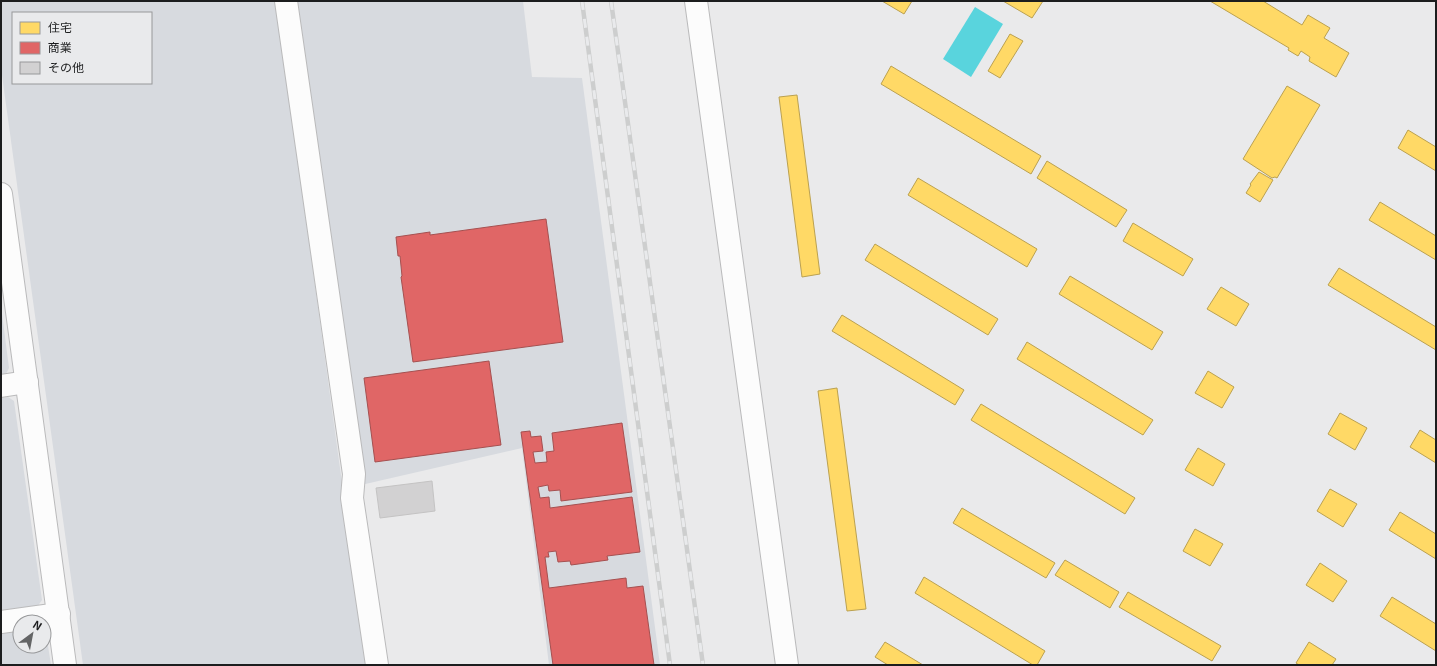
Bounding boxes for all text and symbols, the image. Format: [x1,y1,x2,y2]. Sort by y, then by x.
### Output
legend [12,12,152,84]
text: 住宅 [48,18,72,35]
text: 商業 [48,38,72,55]
text: その他 [48,58,84,75]
north arrow [12,614,52,654]
text: N [30,616,46,634]

